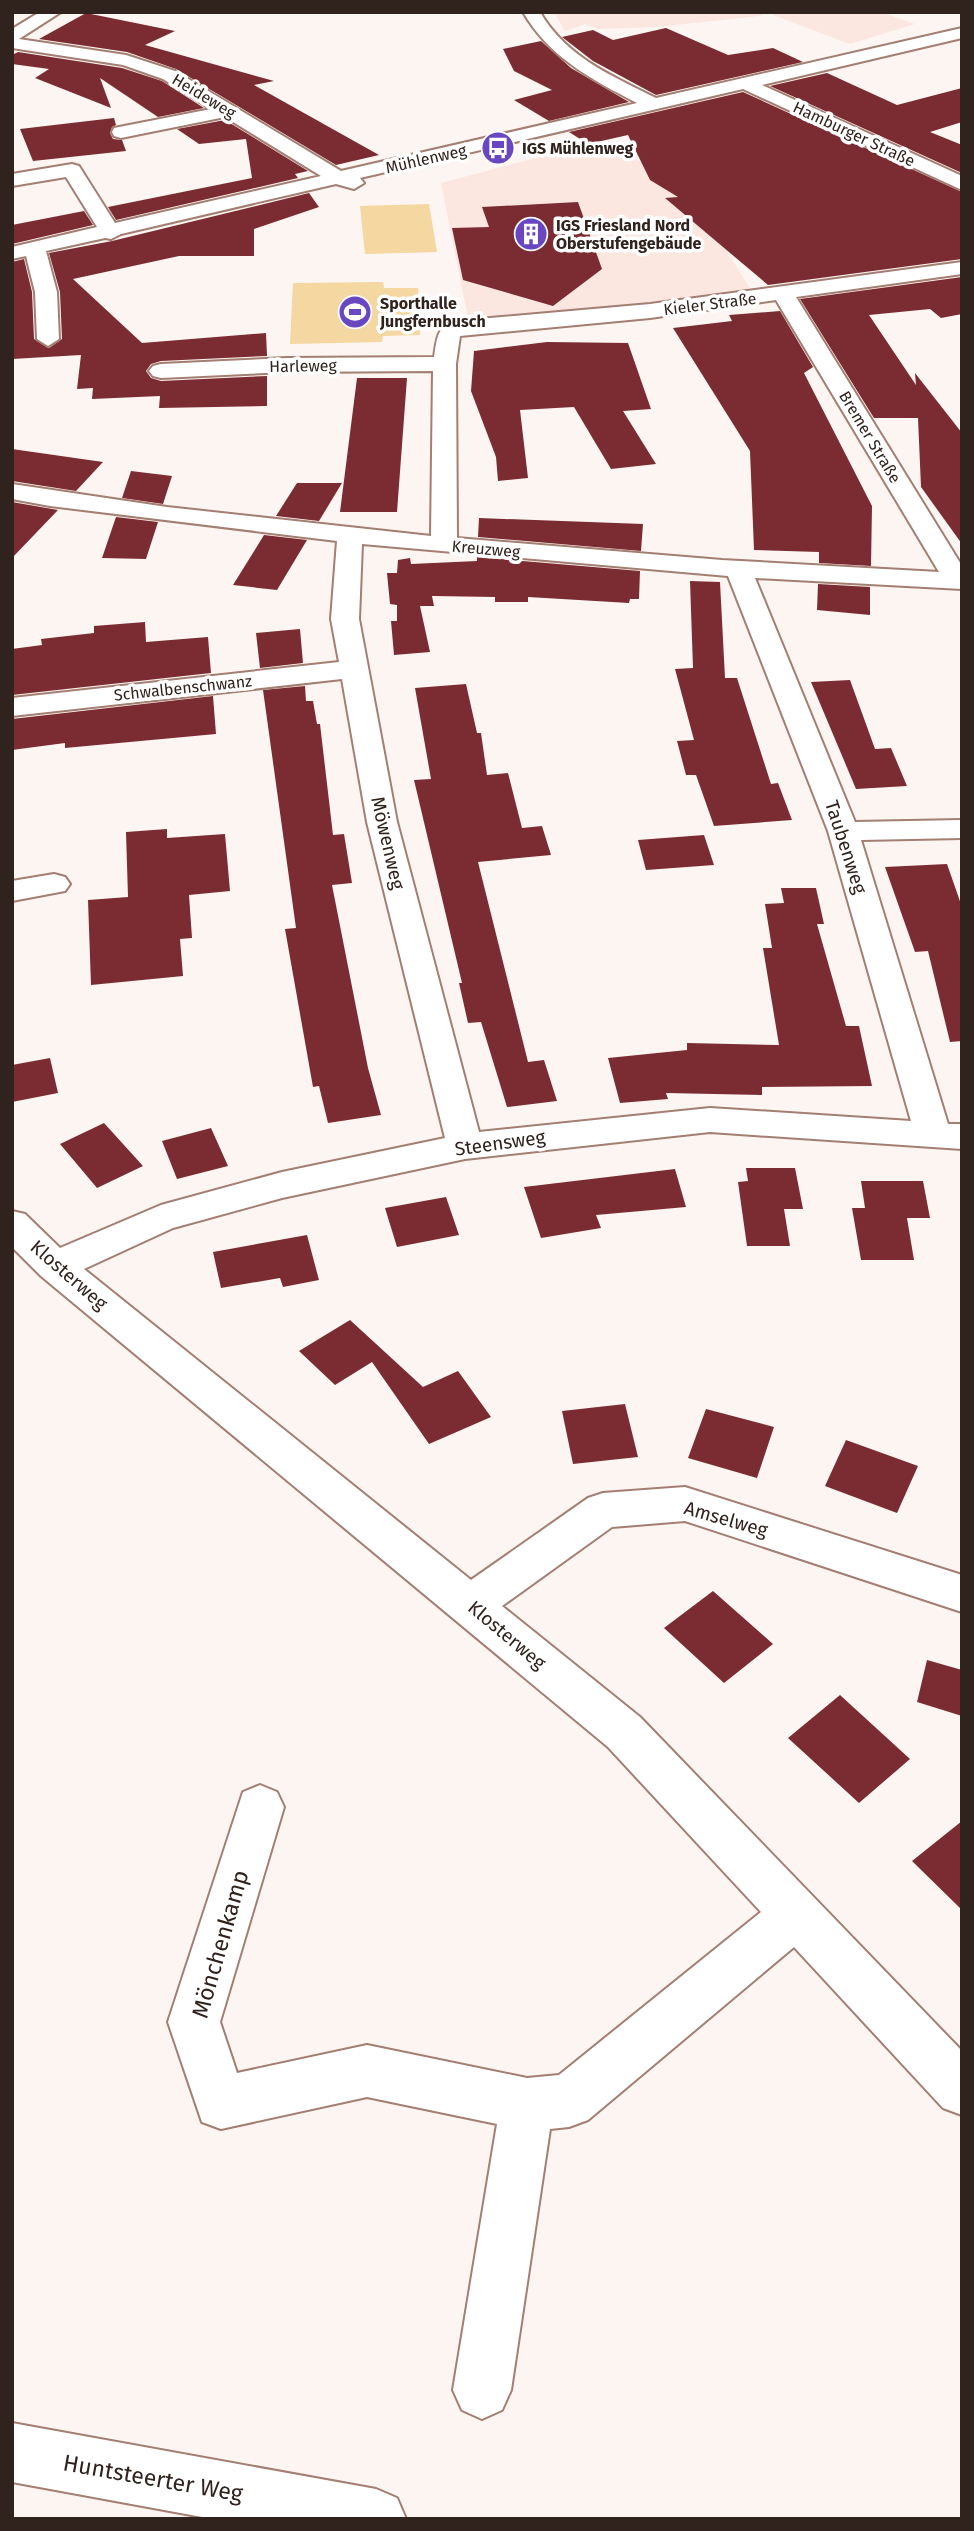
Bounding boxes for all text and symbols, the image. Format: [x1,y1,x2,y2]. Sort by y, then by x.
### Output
street label: Heideweg [169,70,240,123]
street label: Hamburger Straße [790,97,918,171]
bus stop icon: IGS Mühlenweg [479,129,517,167]
place label: IGS Mühlenweg [522,139,633,158]
street label: Mühlenweg [384,140,469,178]
building icon: IGS Friesland Nord Oberstufengebäude [512,215,550,253]
place label: IGS Friesland Nord Oberstufengebäude [556,216,702,253]
street label: Kieler Straße [662,289,758,319]
sports icon: Sporthalle Jungfernbusch [336,293,374,331]
place label: Sporthalle Jungfernbusch [379,294,486,331]
street label: Harleweg [269,356,338,376]
street label: Bremer Straße [835,388,905,486]
street label: Kreuzweg [451,537,522,562]
street label: Schwalbenschwanz [113,671,253,705]
street label: Möwenweg [366,794,410,892]
street label: Taubenweg [820,797,872,897]
street label: Steensweg [453,1125,547,1161]
street label: Klosterweg [26,1235,112,1315]
street label: Amselweg [682,1496,771,1542]
street label: Klosterweg [463,1596,551,1674]
street label: Mönchenkamp [186,1867,254,2021]
street label: Huntsteerter Weg [61,2448,245,2508]

